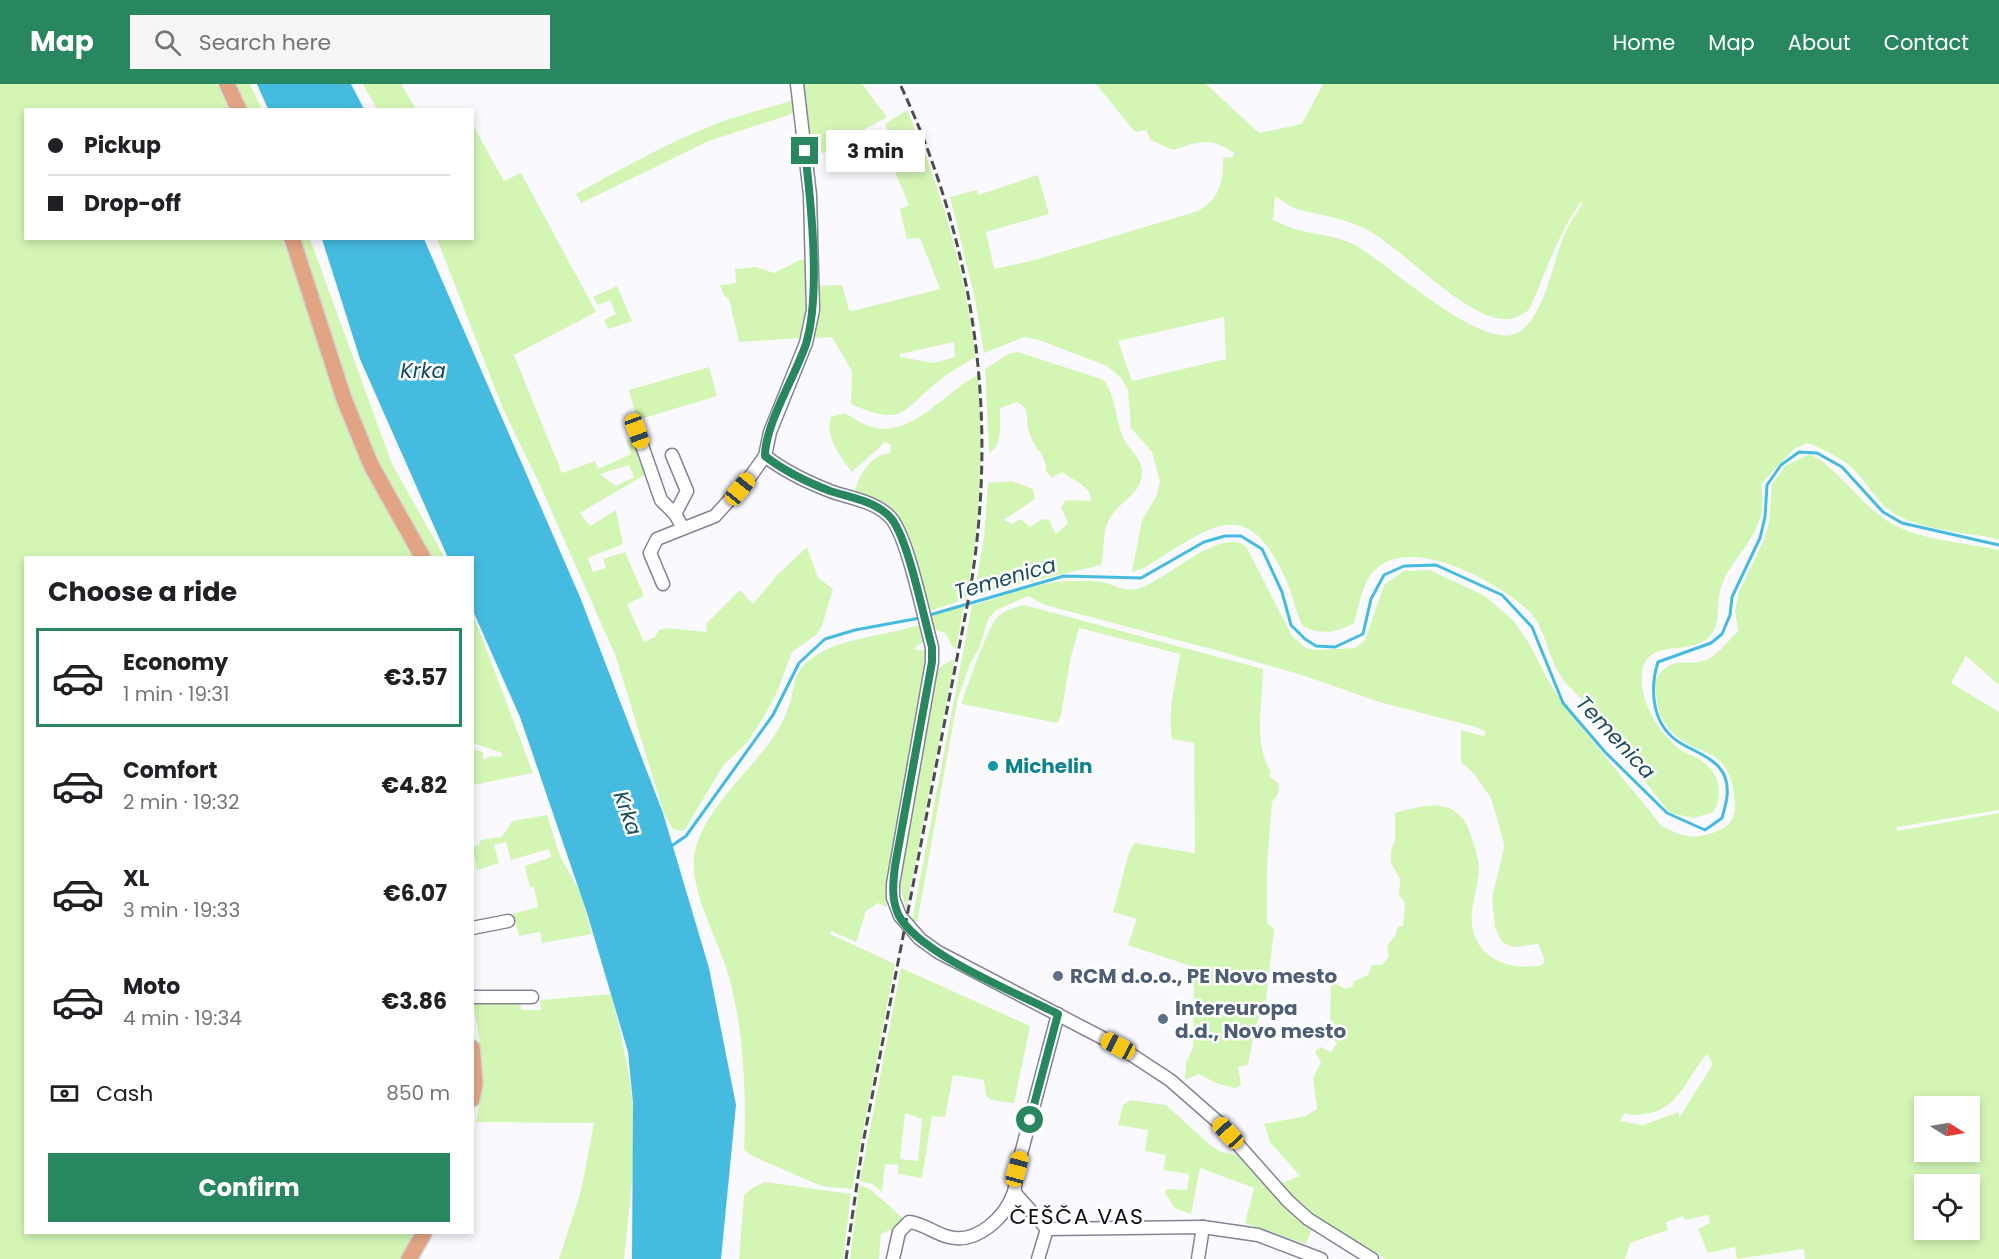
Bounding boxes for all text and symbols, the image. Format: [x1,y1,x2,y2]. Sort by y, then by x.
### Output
search box [130,15,550,69]
text: Map [30,22,94,61]
icon: search [151,26,184,59]
text: Search here [199,27,331,58]
text: Home [1613,28,1675,57]
text: Map [1708,28,1755,57]
text: About [1788,28,1851,57]
text: Contact [1884,28,1969,57]
text: Pickup [84,130,161,161]
callout: 3 min [826,130,925,172]
route end [791,137,818,164]
text: 3 min [847,137,904,165]
text: Drop-off [84,188,181,219]
water label: Krka [400,356,446,385]
car [622,411,652,451]
car [722,469,758,509]
water label: Temenica [951,550,1059,606]
text: Choose a ride [48,573,237,610]
text: Economy [123,647,228,678]
icon: car [51,651,105,705]
text: €3.57 [384,662,447,693]
text: 1 min · 19:31 [123,680,229,708]
water label: Temenica [1570,689,1662,785]
place label: Michelin [1005,752,1092,780]
text: Comfort [123,755,217,786]
icon: car [51,759,105,813]
marker: Michelin [986,759,1000,773]
text: €4.82 [382,770,447,801]
water label: Krka [607,787,649,839]
text: 2 min · 19:32 [123,788,240,816]
text: XL [123,863,149,894]
icon: car [51,867,105,921]
text: €6.07 [383,878,447,909]
text: 3 min · 19:33 [123,896,240,924]
place label: RCM d.o.o., PE Novo mesto [1070,962,1337,990]
marker: RCM d.o.o., PE Novo mesto [1051,969,1065,983]
text: Moto [123,971,180,1002]
icon: car [51,975,105,1029]
text: €3.86 [382,986,447,1017]
place label: Intereuropa d.d., Novo mesto [1175,994,1346,1045]
text: 4 min · 19:34 [123,1004,242,1032]
marker: Intereuropa d.d., Novo mesto [1156,1012,1170,1026]
car [1098,1030,1138,1062]
icon: cash [48,1077,81,1110]
text: Cash [96,1078,153,1109]
text: 850 m [386,1079,450,1107]
north arrow [1914,1096,1980,1162]
map controls [1914,1096,1980,1240]
route start [1016,1106,1043,1133]
car [1209,1114,1247,1152]
car [1004,1149,1030,1189]
button: Confirm [48,1153,450,1222]
button: locate [1914,1174,1980,1240]
district label: ČEŠČA VAS [1010,1201,1145,1232]

